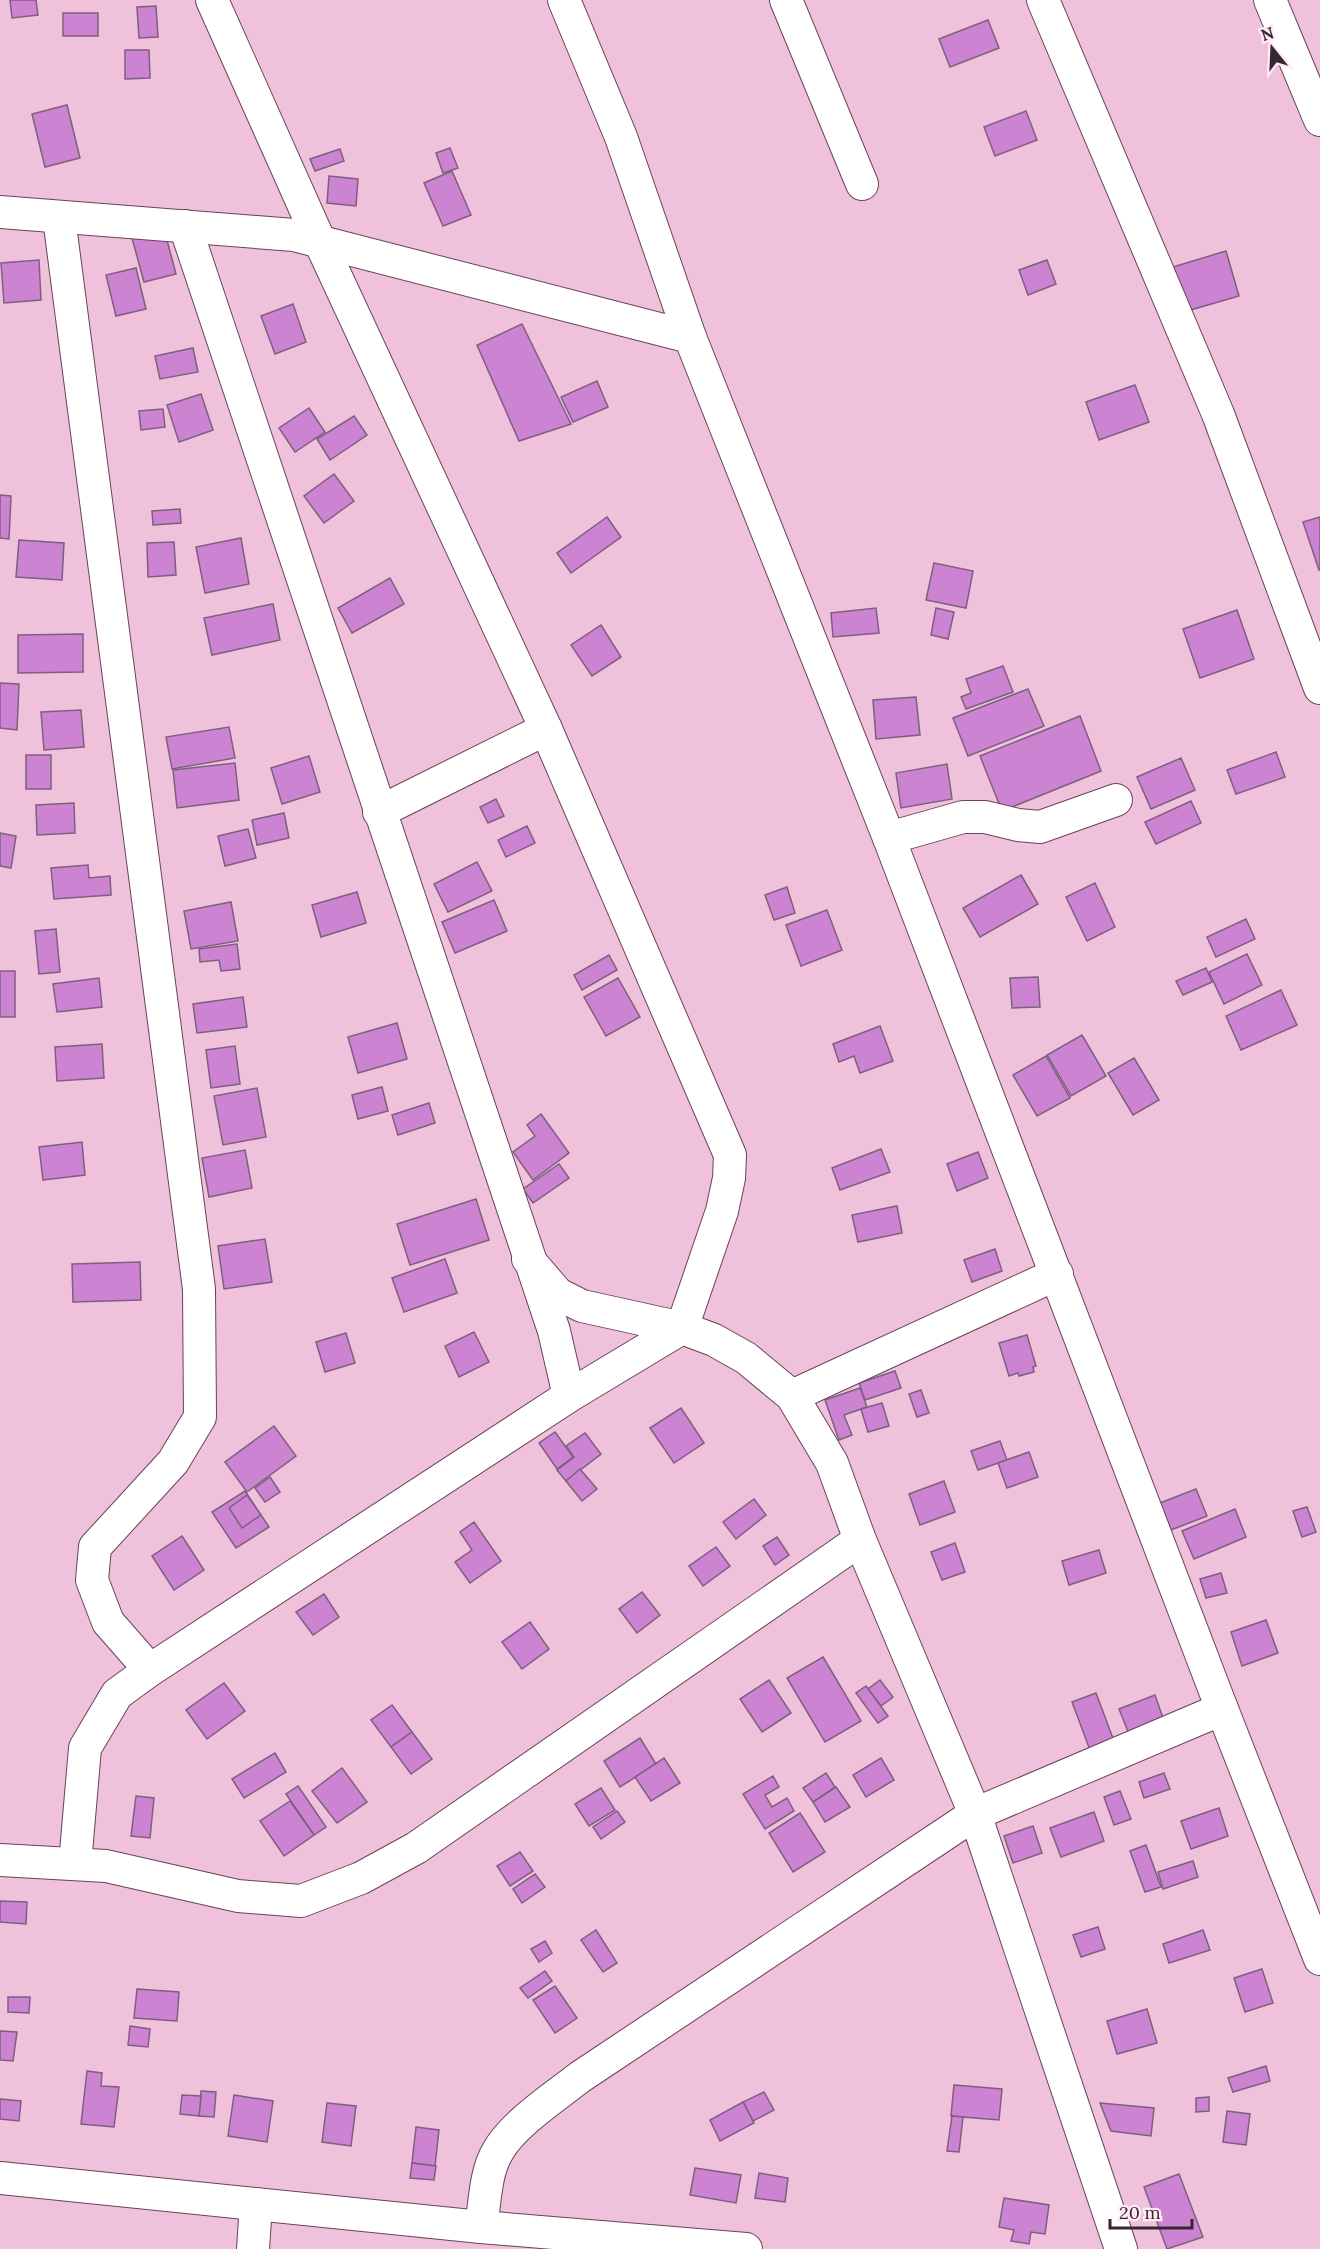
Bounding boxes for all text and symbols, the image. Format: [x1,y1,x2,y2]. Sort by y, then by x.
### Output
north arrow [1242,18,1302,78]
text: N [1258,22,1276,45]
scale bar [1110,2192,1192,2230]
text: 20 m [1119,2201,1161,2224]

